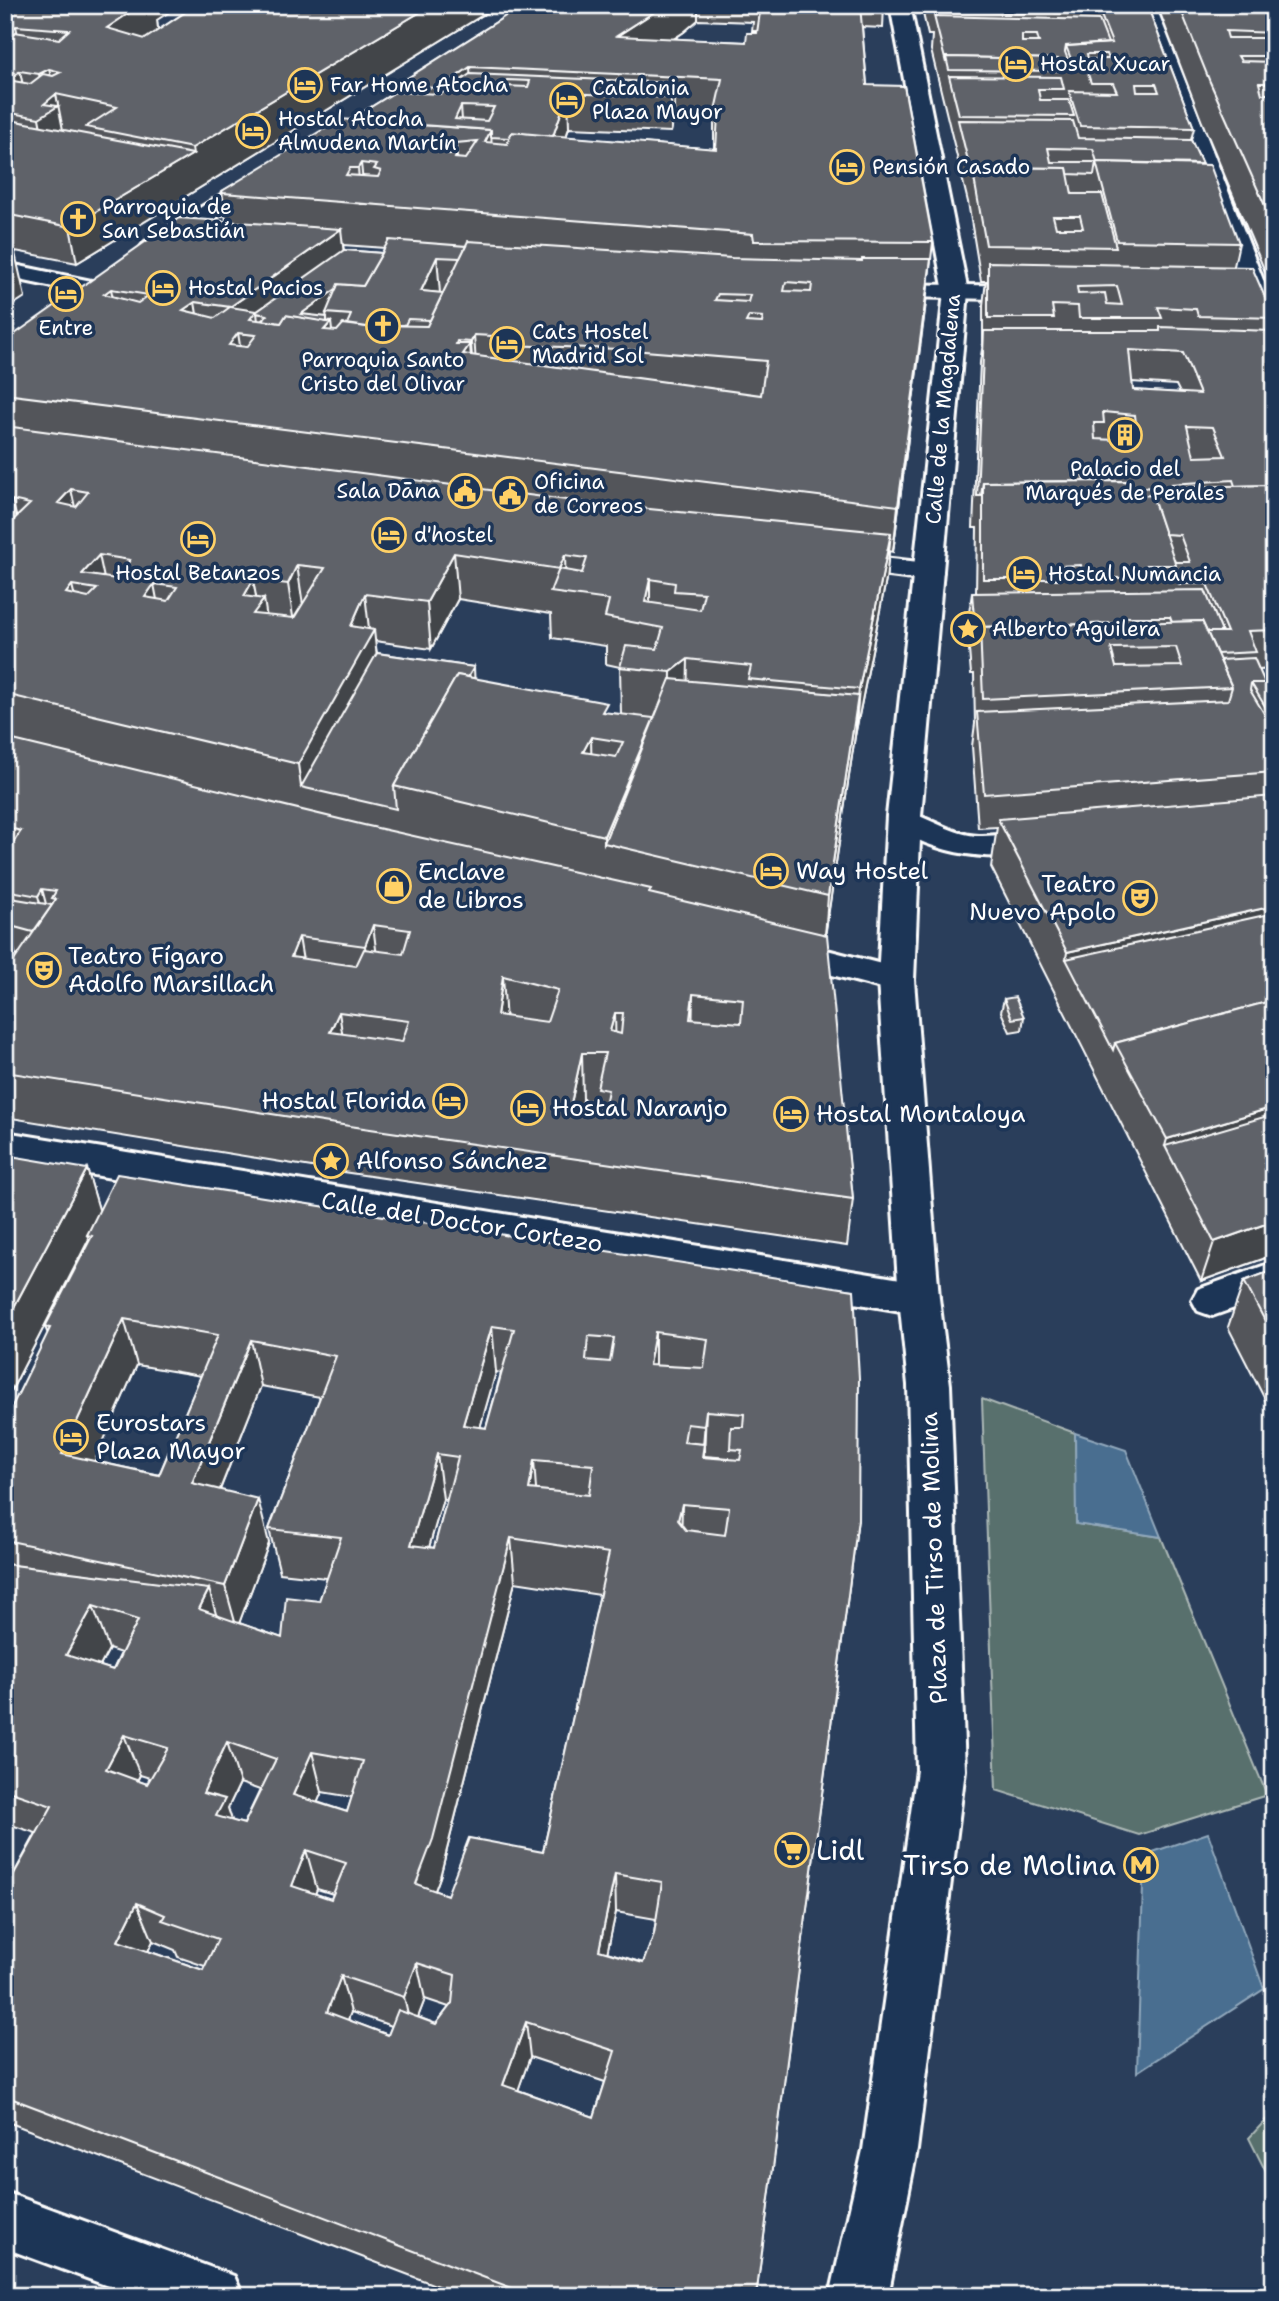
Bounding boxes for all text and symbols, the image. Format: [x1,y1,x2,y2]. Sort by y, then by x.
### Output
hotel icon: Hostal Xucar [997,45,1035,83]
place label: Hostal Xucar [1040,50,1171,78]
hotel icon: Far Home Atocha [286,66,324,104]
place label: Far Home Atocha [330,71,508,99]
place label: Catalonia Plaza Mayor [592,74,723,126]
hotel icon: Catalonia Plaza Mayor [548,81,586,119]
place label: Hostal Atocha Almudena Martín [278,105,457,157]
hotel icon: Hostal Atocha Almudena Martín [234,112,272,150]
hotel icon: Pensión Casado [828,148,866,186]
place label: Pensión Casado [872,153,1030,181]
place label: Parroquia de San Sebastián [102,193,245,245]
church icon: Parroquia de San Sebastián [59,200,97,238]
hotel icon: Hostal Pacios [144,269,182,307]
place label: Hostal Pacios [188,274,323,302]
hotel icon: Entre [47,275,85,313]
street label: Calle de la Magdalena [919,293,967,525]
church icon: Parroquia Santo Cristo del Olivar [364,307,402,345]
place label: Entre [39,314,93,342]
place label: Cats Hostel Madrid Sol [532,318,649,370]
hotel icon: Cats Hostel Madrid Sol [488,325,526,363]
place label: Parroquia Santo Cristo del Olivar [301,346,465,398]
building icon: Palacio del Marqués de Perales [1106,416,1144,454]
place label: Palacio del Marqués de Perales [1025,455,1225,507]
place label: Oficina de Correos [534,468,644,520]
public building icon: Sala Dāna [446,472,484,510]
public building icon: Oficina de Correos [491,475,529,513]
place label: Sala Dāna [337,477,440,505]
hotel icon: d'hostel [370,516,408,554]
hotel icon: Hostal Betanzos [179,520,217,558]
place label: d'hostel [414,521,494,549]
hotel icon: Hostal Numancia [1005,555,1043,593]
place label: Hostal Betanzos [115,559,281,587]
place label: Hostal Numancia [1048,560,1221,588]
place icon: Alberto Aguilera [949,610,987,648]
place label: Alberto Aguilera [992,615,1160,643]
hotel icon: Way Hostel [752,852,790,890]
place label: Way Hostel [796,855,929,887]
place label: Enclave de Libros [418,856,524,916]
shop icon: Enclave de Libros [375,867,413,905]
place label: Teatro Nuevo Apolo [969,868,1116,928]
theatre icon: Teatro Nuevo Apolo [1121,879,1159,917]
place label: Teatro Fígaro Adolfo Marsillach [68,940,274,1000]
theatre icon: Teatro Fígaro Adolfo Marsillach [25,951,63,989]
hotel icon: Hostal Florida [431,1082,469,1120]
place label: Hostal Florida [262,1085,426,1117]
hotel icon: Hostal Naranjo [509,1089,547,1127]
place label: Hostal Naranjo [552,1092,728,1124]
hotel icon: Hostal Montaloya [772,1095,810,1133]
place label: Hostal Montaloya [816,1098,1026,1130]
place icon: Alfonso Sánchez [312,1142,350,1180]
place label: Alfonso Sánchez [356,1145,548,1177]
street label: Calle del Doctor Cortezo [319,1184,605,1260]
place label: Eurostars Plaza Mayor [96,1407,246,1467]
street label: Plaza de Tirso de Molina [913,1411,955,1705]
hotel icon: Eurostars Plaza Mayor [52,1418,90,1456]
supermarket icon: Lidl [773,1831,811,1869]
place label: Lidl [816,1831,865,1869]
place label: Tirso de Molina [903,1846,1116,1884]
metro station icon: Tirso de Molina [1122,1846,1160,1884]

